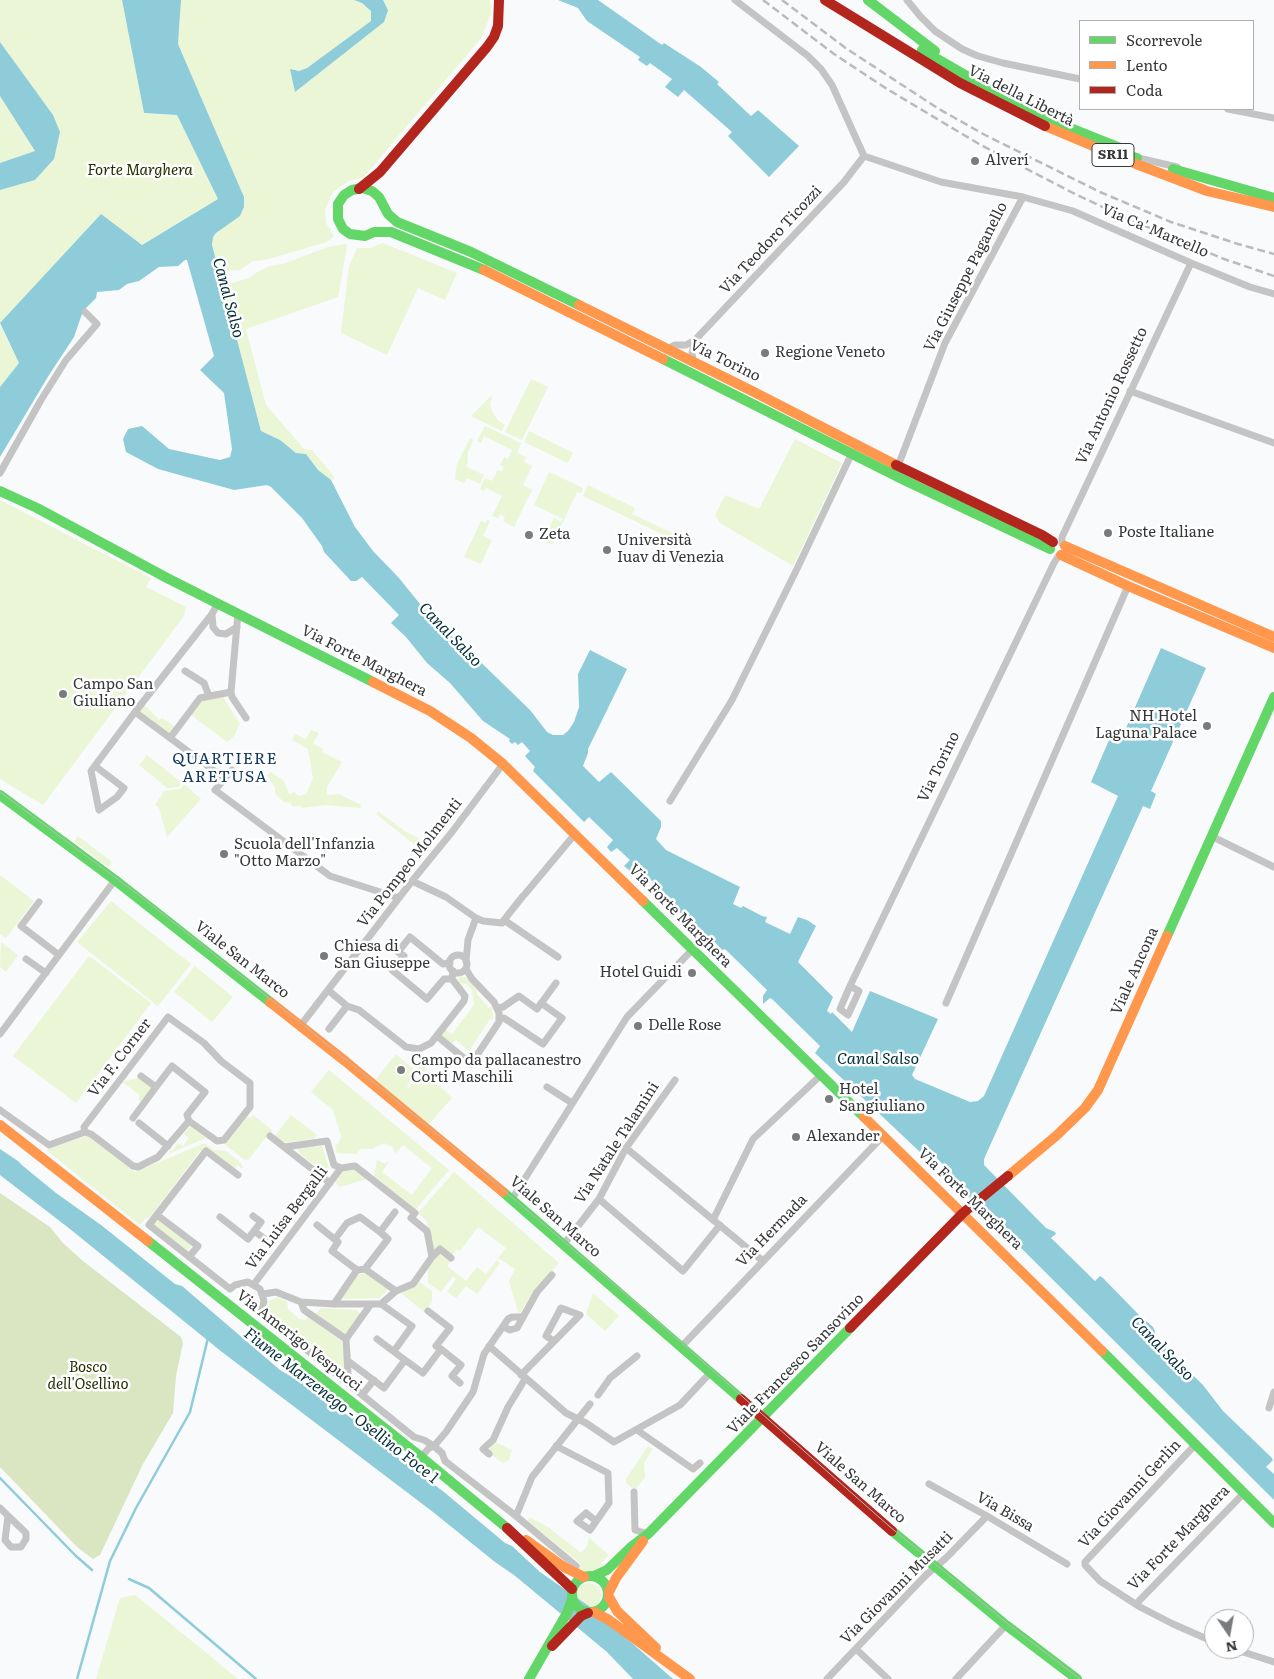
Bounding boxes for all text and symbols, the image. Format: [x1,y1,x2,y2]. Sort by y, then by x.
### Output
legend [1079,20,1254,110]
text: Scorrevole [1126,28,1202,51]
text: Lento [1126,53,1167,76]
street label: Via della Libertà [965,61,1077,131]
text: Coda [1126,78,1163,101]
road number: SR11 [1092,144,1134,166]
place label: Alverí [985,152,1029,170]
marker: Alverí [969,155,981,167]
park label: Forte Marghera [87,162,193,180]
street label: Via Teodoro Ticozzi [716,182,826,298]
street label: Via Giuseppe Paganello [920,199,1012,355]
street label: Via Ca' Marcello [1099,200,1211,262]
water label: Canal Salso [208,256,248,340]
street label: Via Antonio Rossetto [1072,324,1152,468]
street label: Via Torino [687,336,763,386]
place label: Regione Veneto [775,344,885,362]
marker: Regione Veneto [759,347,771,359]
place label: Poste Italiane [1118,524,1214,542]
place label: Zeta [539,526,570,544]
marker: Poste Italiane [1102,527,1114,539]
marker: Zeta [523,529,535,541]
place label: Università Iuav di Venezia [617,532,724,567]
marker: Università Iuav di Venezia [601,544,613,556]
water label: Canal Salso [415,599,485,671]
street label: Via Forte Marghera [298,621,430,701]
place label: Campo San Giuliano [73,676,153,711]
marker: Campo San Giuliano [57,688,69,700]
place label: NH Hotel Laguna Palace [1095,708,1197,743]
marker: NH Hotel Laguna Palace [1201,720,1213,732]
street label: Via Torino [914,729,964,805]
district label: QUARTIERE ARETUSA [171,749,279,787]
street label: Via Pompeo Molmenti [354,795,466,931]
place label: Scuola dell'Infanzia "Otto Marzo" [234,836,375,871]
marker: Scuola dell'Infanzia "Otto Marzo" [218,848,230,860]
street label: Via Forte Marghera [625,861,735,971]
street label: Viale San Marco [191,917,293,1003]
street label: Viale Ancona [1108,924,1162,1018]
place label: Chiesa di San Giuseppe [334,938,430,973]
marker: Chiesa di San Giuseppe [318,950,330,962]
place label: Hotel Guidi [599,964,682,982]
marker: Hotel Guidi [686,967,698,979]
street label: Via F. Corner [85,1015,155,1101]
place label: Delle Rose [648,1017,721,1035]
marker: Delle Rose [632,1020,644,1032]
water label: Canal Salso [837,1049,919,1069]
place label: Campo da pallacanestro Corti Maschili [411,1052,581,1087]
marker: Campo da pallacanestro Corti Maschili [395,1064,407,1076]
street label: Via Natale Talamini [571,1079,663,1207]
place label: Hotel Sangiuliano [839,1081,925,1116]
marker: Hotel Sangiuliano [823,1093,835,1105]
place label: Alexander [806,1128,880,1146]
marker: Alexander [790,1131,802,1143]
street label: Via Forte Marghera [914,1144,1026,1254]
street label: Via Luisa Bergalli [242,1163,332,1273]
street label: Viale San Marco [506,1172,604,1262]
street label: Via Hermada [733,1191,811,1271]
street label: Via Amerigo Vespucci [233,1286,365,1396]
street label: Viale Francesco Sansovino [724,1290,868,1438]
water label: Canal Salso [1127,1313,1197,1385]
water label: Fiume Marzenego - Osellino Foce 1 [240,1324,442,1488]
park label: Bosco dell'Osellino [48,1359,128,1394]
street label: Via Giovanni Gerlin [1075,1436,1185,1552]
street label: Viale San Marco [811,1438,909,1528]
street label: Via Forte Marghera [1124,1482,1234,1594]
street label: Via Bissa [973,1488,1037,1536]
street label: Via Giovanni Musatti [837,1528,957,1648]
north arrow [1204,1609,1254,1659]
text: N [1224,1637,1240,1659]

